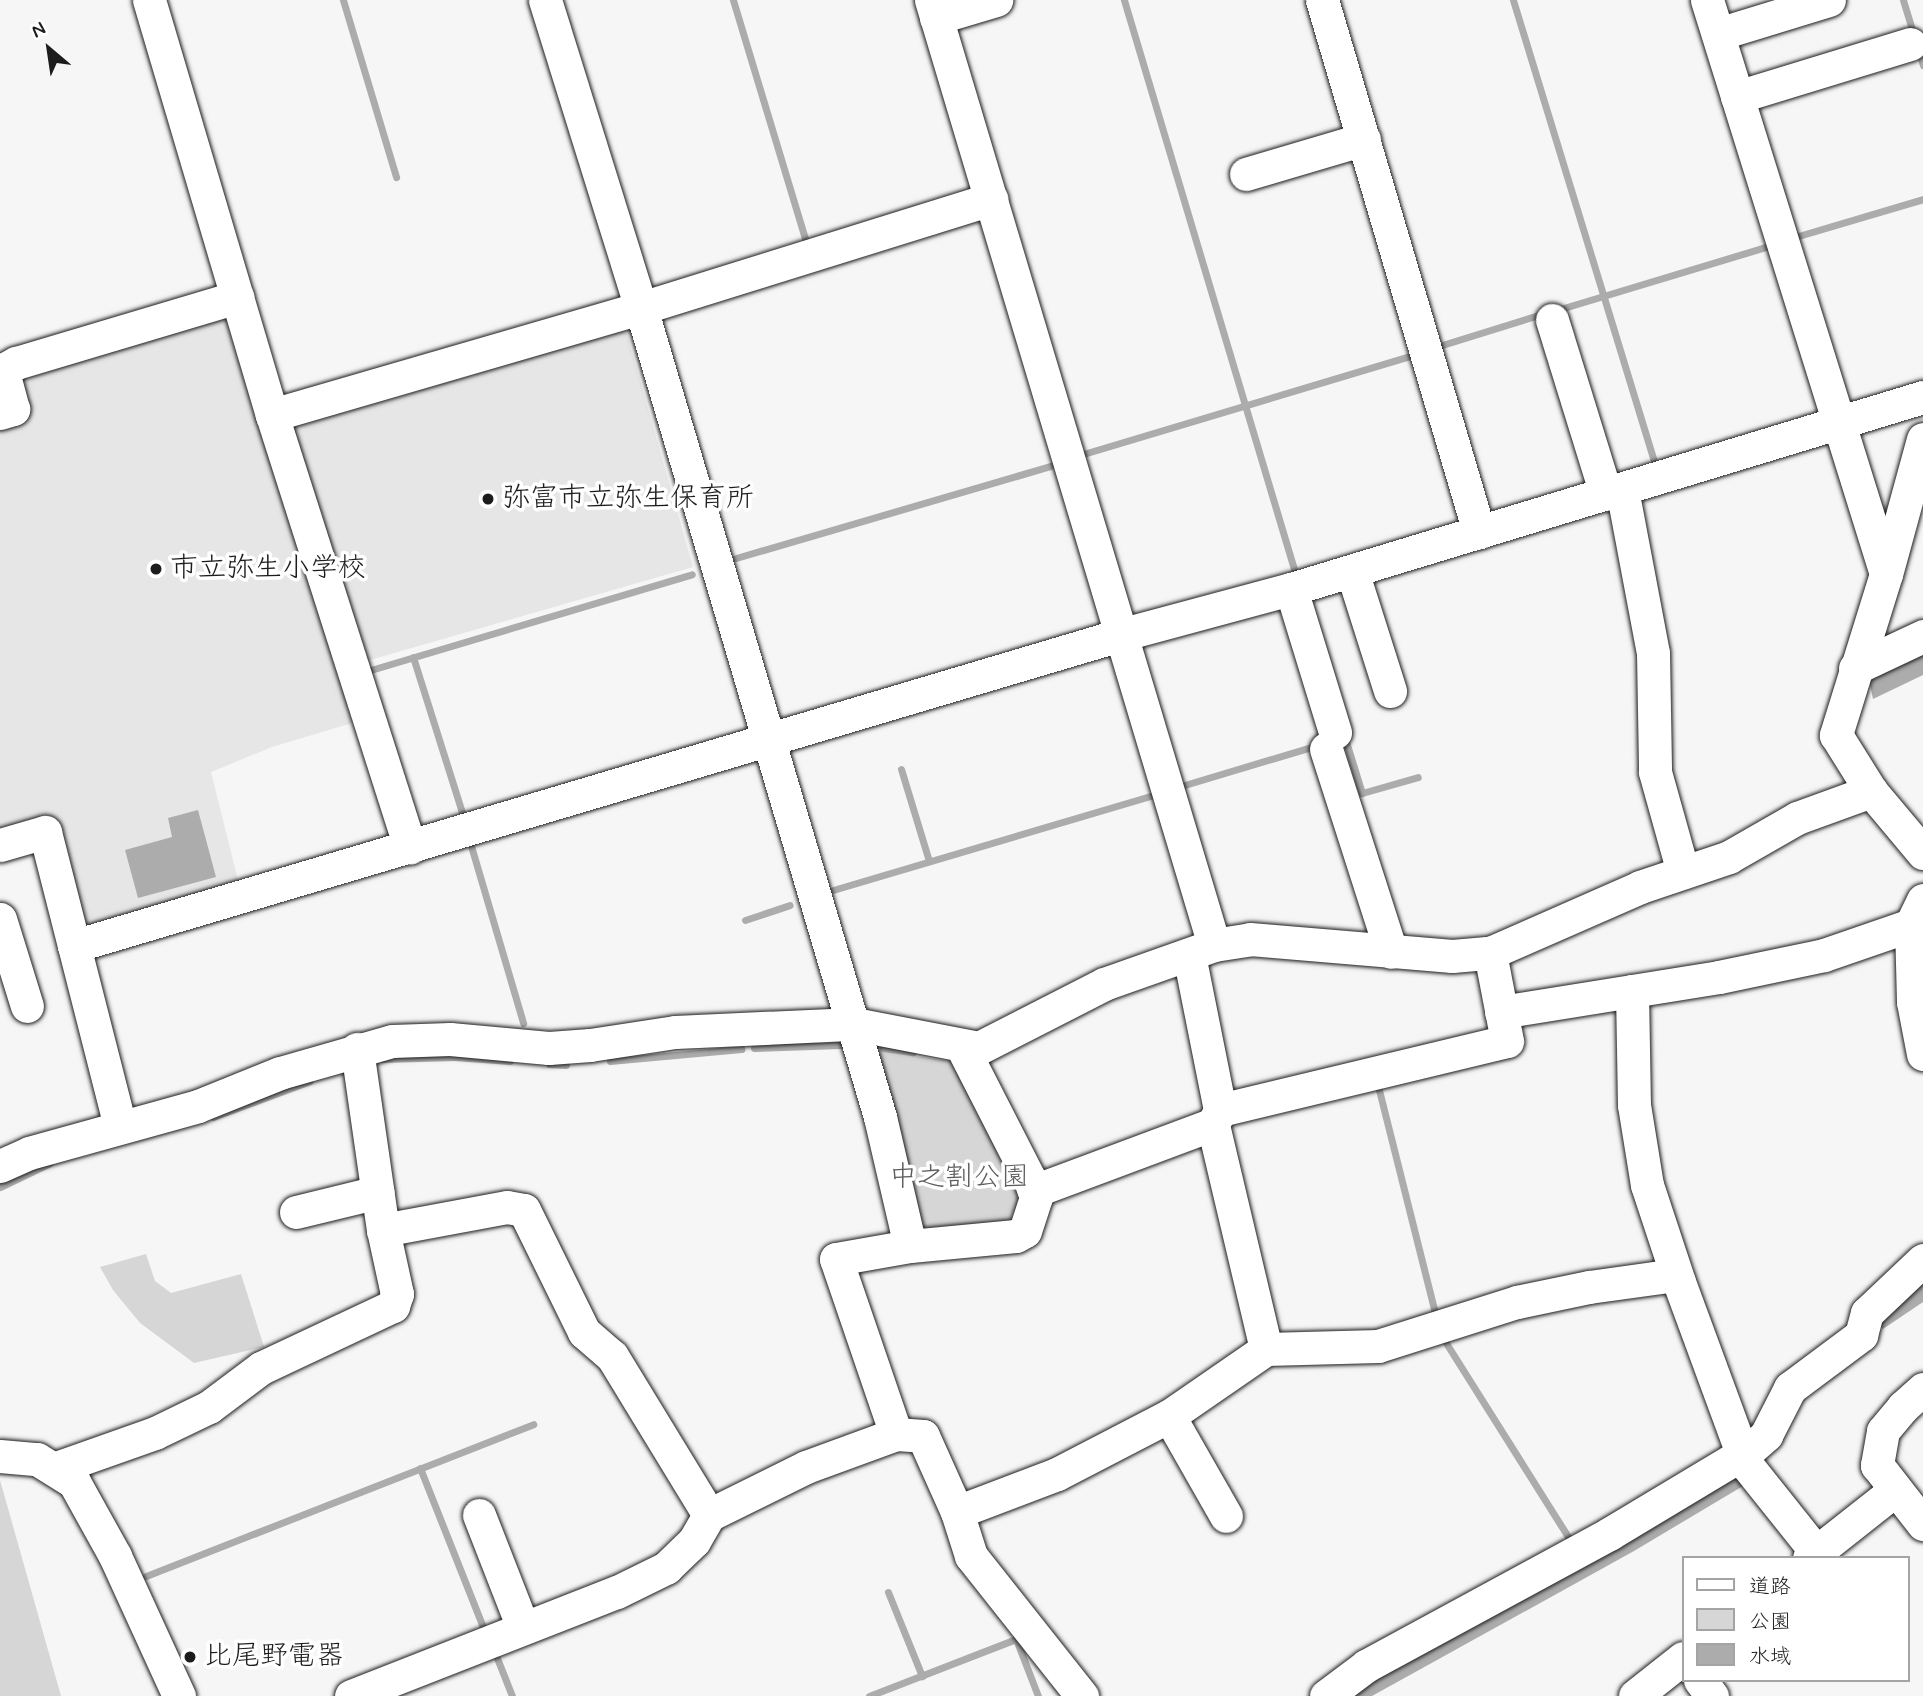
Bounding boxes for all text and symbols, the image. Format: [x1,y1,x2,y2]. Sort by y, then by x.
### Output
north arrow [14,14,84,84]
text: N [27,16,50,44]
place label: 弥富市立弥生保育所 [502,482,754,516]
marker: 弥富市立弥生保育所 [480,491,496,507]
place label: 市立弥生小学校 [170,552,366,586]
marker: 市立弥生小学校 [148,561,164,577]
park label: 中之割公園 [889,1161,1029,1195]
legend [1682,1556,1909,1682]
text: 道路 [1749,1573,1791,1601]
text: 公園 [1749,1608,1791,1636]
place label: 比尾野電器 [204,1640,344,1674]
text: 水域 [1749,1643,1791,1671]
marker: 比尾野電器 [182,1649,198,1665]

